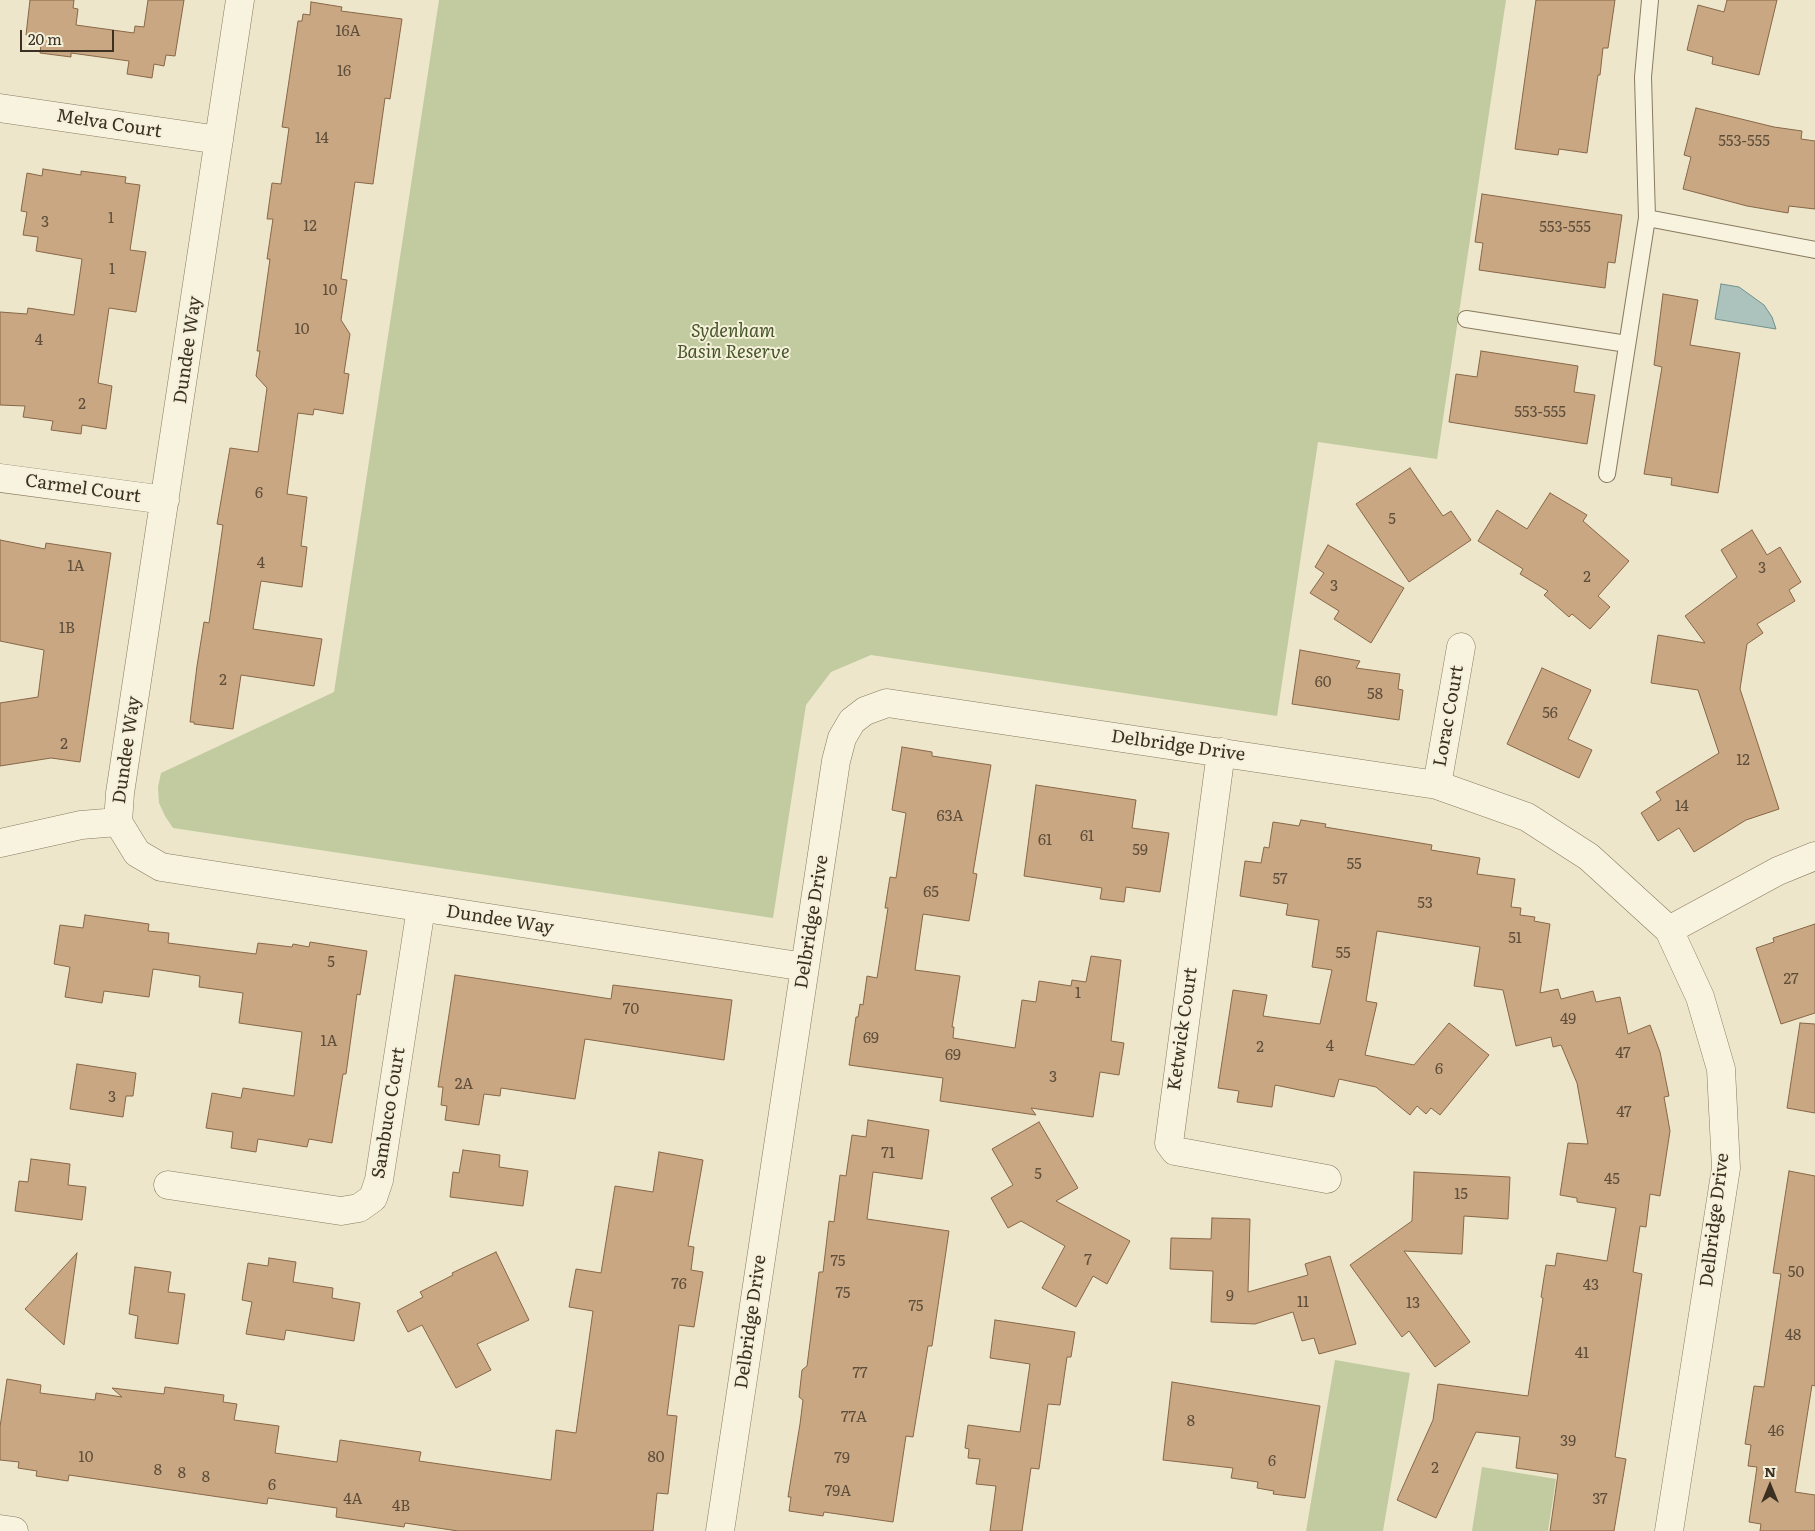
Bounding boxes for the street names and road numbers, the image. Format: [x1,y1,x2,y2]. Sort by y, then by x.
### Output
street label: Melva Court [55,105,163,143]
street label: Dundee Way [170,295,206,405]
street label: Carmel Court [24,470,142,508]
street label: Lorac Court [1429,664,1469,768]
street label: Dundee Way [109,695,145,805]
street label: Delbridge Drive [1110,726,1246,766]
street label: Delbridge Drive [791,854,833,990]
street label: Dundee Way [445,901,555,939]
street label: Ketwick Court [1164,966,1202,1092]
street label: Sambuco Court [368,1046,410,1180]
street label: Delbridge Drive [1696,1152,1734,1288]
street label: Delbridge Drive [731,1254,771,1390]

